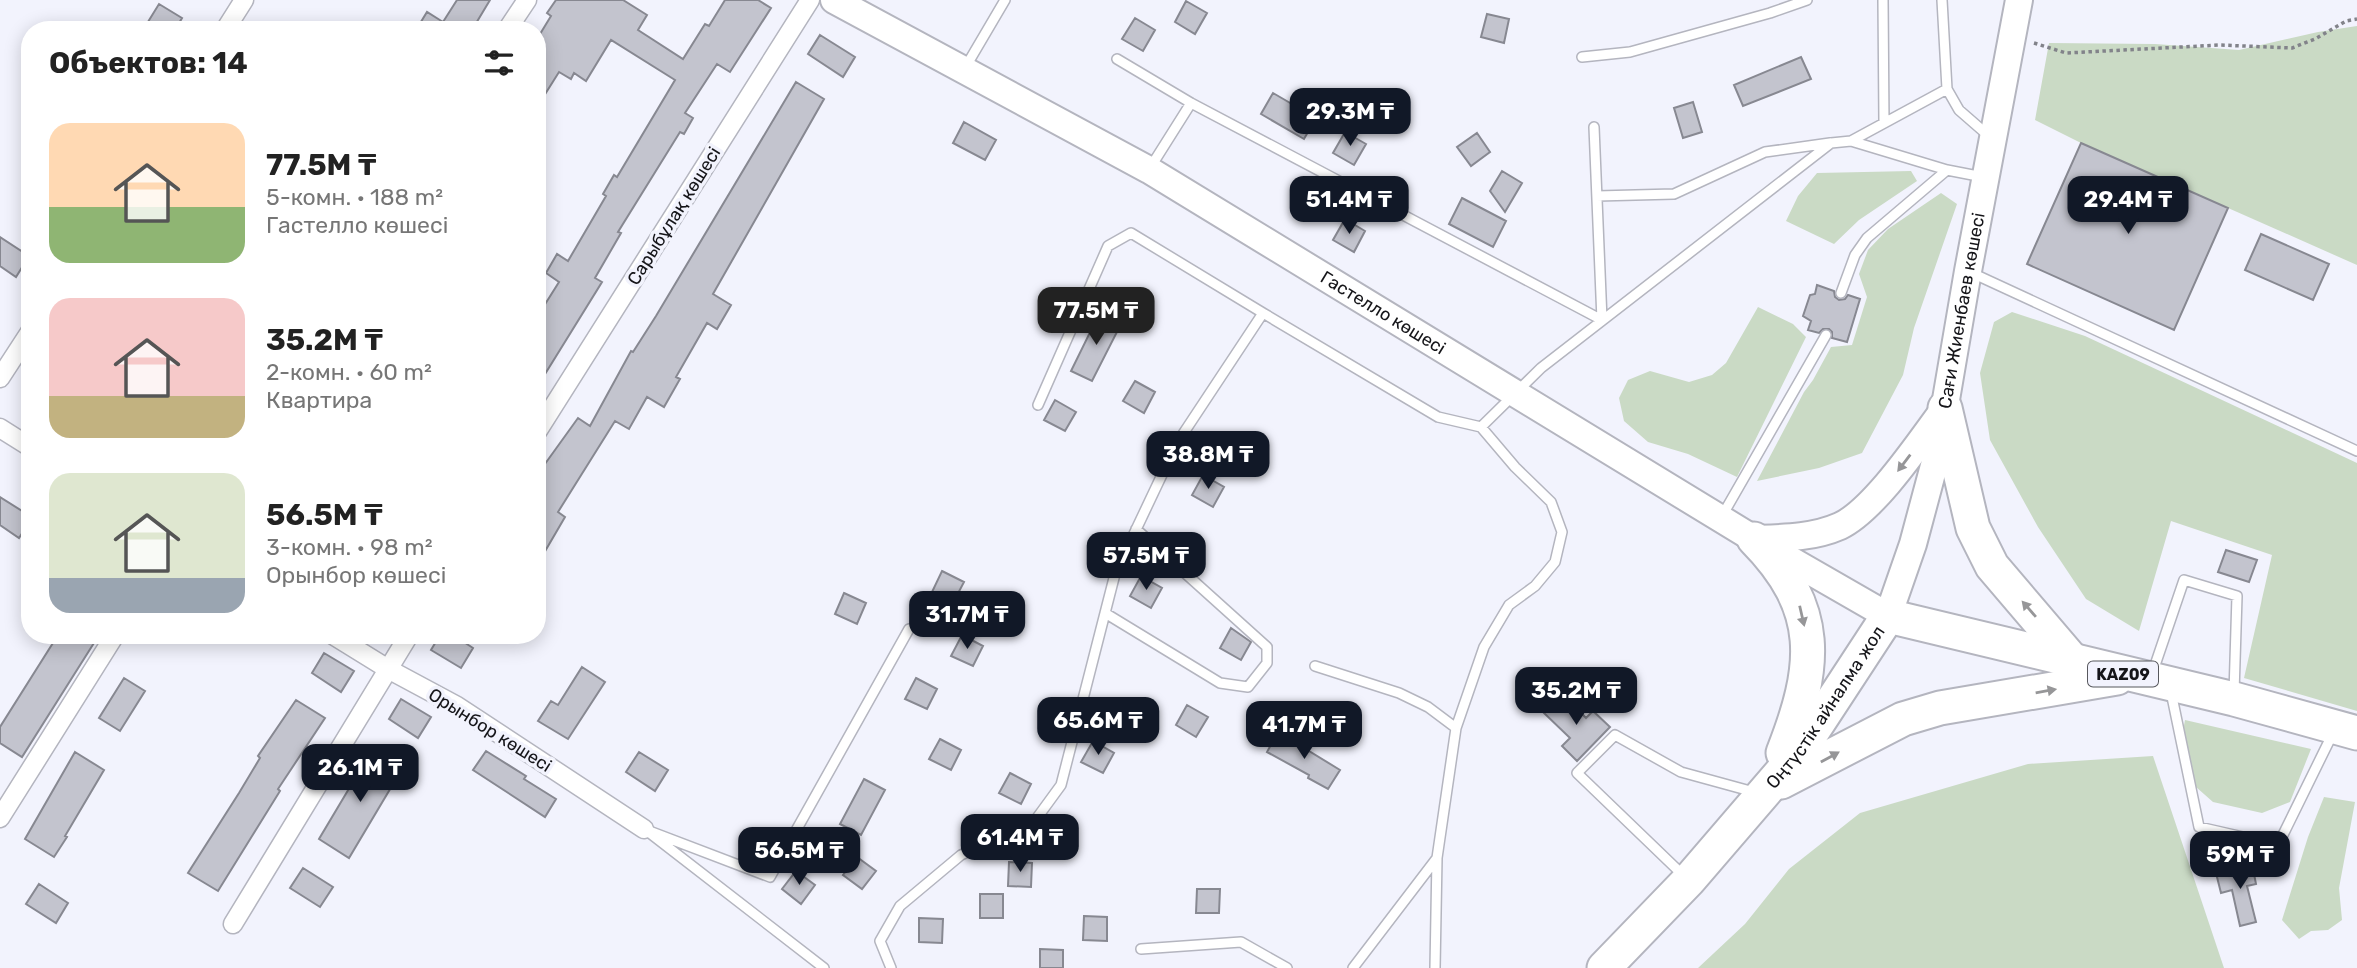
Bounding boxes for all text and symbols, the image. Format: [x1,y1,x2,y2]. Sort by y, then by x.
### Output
icon: filters [480,44,518,82]
text: Объектов: 14 [49,45,248,81]
pin: 29.3M ₸ [1285,88,1415,148]
text: 29.3M ₸ [1306,97,1394,125]
street label: Сарыбұлақ көшесі [623,143,725,289]
text: 77.5M ₸ [266,147,377,183]
icon: home [105,151,189,235]
pin: 51.4M ₸ [1284,176,1414,236]
pin: 29.4M ₸ [2063,176,2193,236]
text: 5-комн. · 188 m² [266,183,443,211]
text: 51.4M ₸ [1306,185,1392,213]
text: 29.4M ₸ [2083,185,2173,213]
text: Гастелло көшесі [266,211,448,239]
street label: Сағи Жиенбаев көшесі [1934,211,1990,410]
street label: Гастелло көшесі [1316,266,1450,359]
pin: 77.5M ₸ [1031,288,1161,347]
text: 77.5M ₸ [1054,296,1138,324]
text: 35.2M ₸ [266,322,383,358]
icon: home [105,326,189,410]
text: 2-комн. · 60 m² [266,358,432,386]
text: Квартира [266,386,372,414]
pin: 38.8M ₸ [1143,432,1273,491]
text: 38.8M ₸ [1162,440,1254,468]
one-way arrow [1897,453,1911,472]
text: 56.5M ₸ [266,497,383,533]
icon: home [105,501,189,585]
pin: 57.5M ₸ [1081,532,1211,592]
text: 3-комн. · 98 m² [266,533,432,561]
text: 57.5M ₸ [1103,541,1189,569]
text: Орынбор көшесі [266,561,446,589]
pin: 31.7M ₸ [902,592,1032,651]
text: 31.7M ₸ [925,600,1009,628]
one-way arrow [2022,601,2037,618]
one-way arrow [1797,605,1808,627]
street label: Оңтүстік айналма жол [1761,622,1890,793]
road number: KAZ09 [2088,662,2158,687]
pin: 35.2M ₸ [1511,668,1641,727]
text: 35.2M ₸ [1531,676,1621,704]
street label: Орынбор көшесі [424,683,556,777]
one-way arrow [2035,685,2057,696]
pin: 65.6M ₸ [1033,698,1163,757]
pin: 41.7M ₸ [1239,702,1369,761]
text: 65.6M ₸ [1053,706,1143,734]
text: 41.7M ₸ [1262,710,1346,738]
pin: 26.1M ₸ [295,744,425,804]
one-way arrow [1820,751,1840,763]
text: 26.1M ₸ [318,753,402,781]
pin: 61.4M ₸ [955,814,1085,874]
text: 61.4M ₸ [977,823,1063,851]
pin: 56.5M ₸ [734,828,864,887]
pin: 59M ₸ [2191,832,2289,891]
text: 56.5M ₸ [754,836,844,864]
text: 59M ₸ [2206,840,2274,868]

